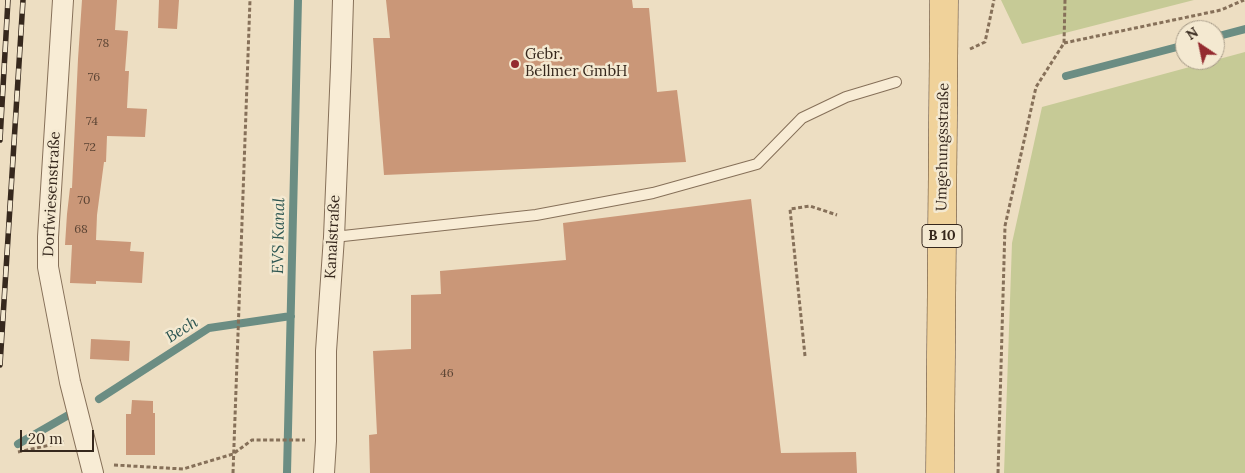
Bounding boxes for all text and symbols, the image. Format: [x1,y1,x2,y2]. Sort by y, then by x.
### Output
north arrow [1175,20,1225,70]
text: N [1183,23,1202,44]
house number: 78 [97,37,109,51]
place label: Gebr. Bellmer GmbH [525,46,627,81]
marker: Gebr. Bellmer GmbH [509,58,521,70]
house number: 76 [88,71,100,85]
street label: Umgehungsstraße [933,83,953,211]
house number: 74 [86,115,98,129]
street label: Dorfwiesenstraße [40,131,64,257]
house number: 72 [84,141,96,155]
house number: 70 [78,194,90,208]
street label: Kanalstraße [322,195,344,279]
water label: EVS Kanal [269,198,289,274]
house number: 68 [74,223,88,237]
road number: B 10 [922,225,962,248]
water label: Bech [162,313,202,347]
house number: 46 [440,367,454,381]
scale bar [22,420,96,452]
text: 20 m [28,429,63,448]

